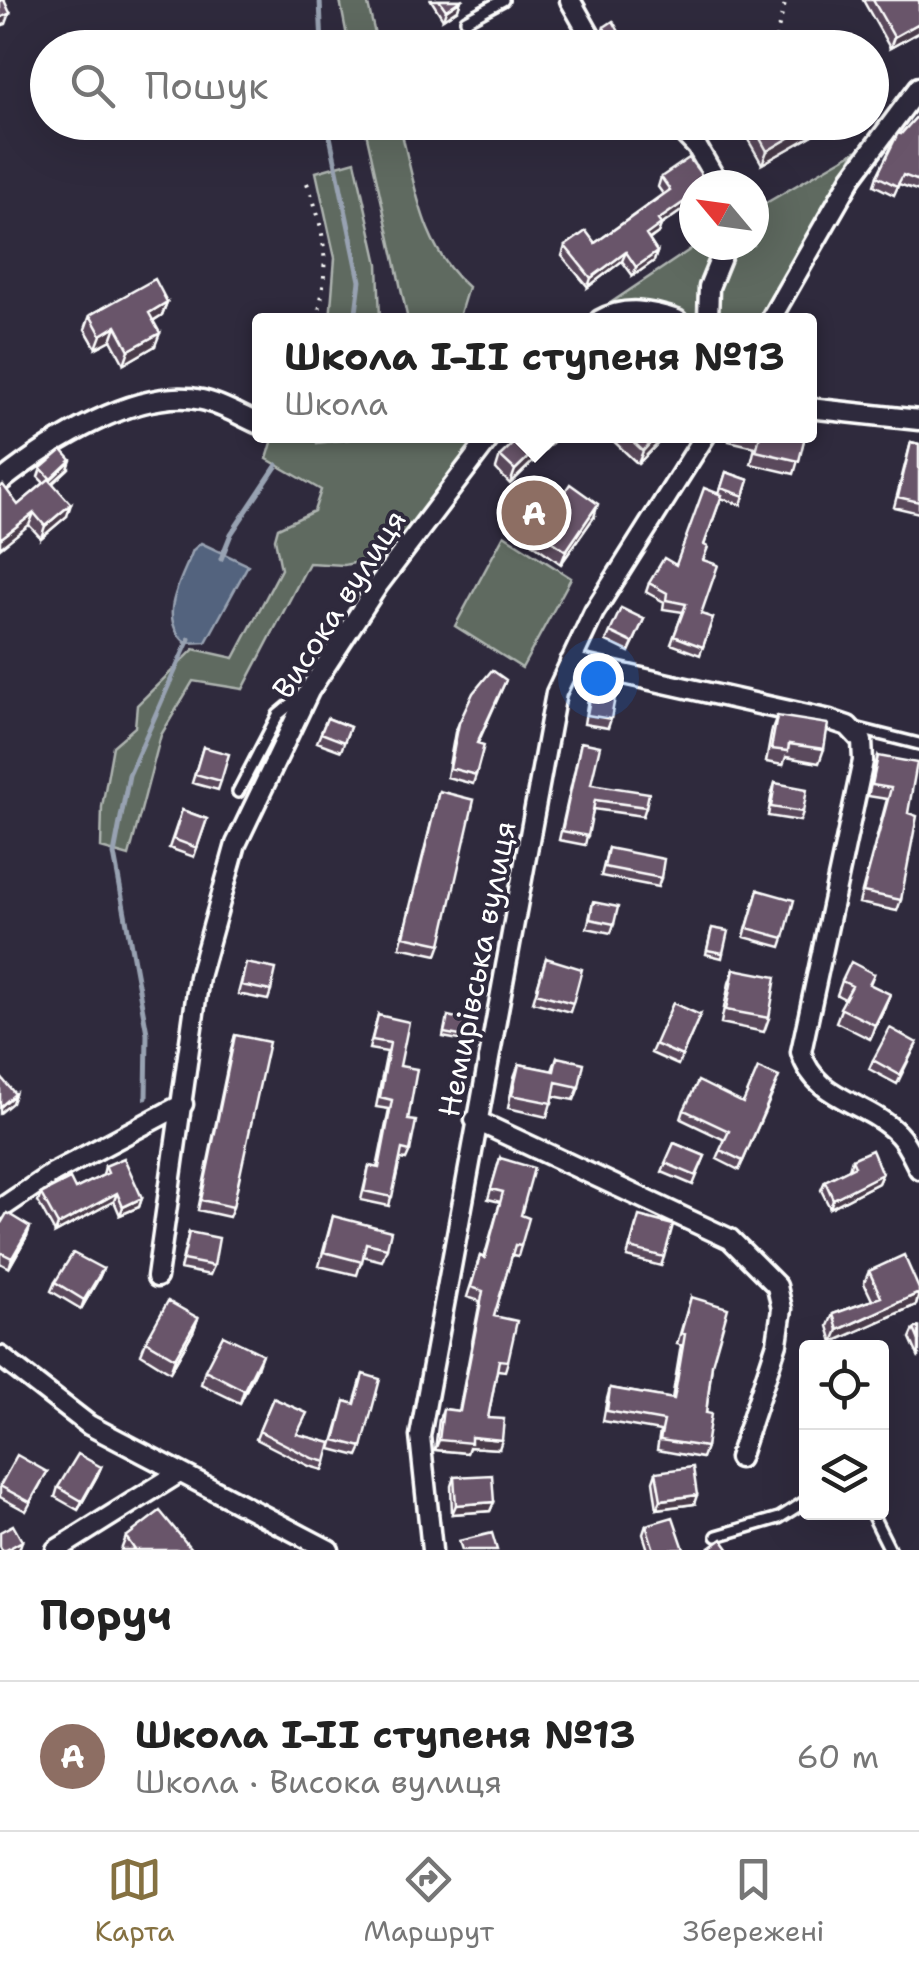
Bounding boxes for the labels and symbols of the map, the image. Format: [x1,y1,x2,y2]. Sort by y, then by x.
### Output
north arrow [679,170,769,260]
pin: A [502,476,566,550]
street label: Висока вулиця [262,501,416,707]
your location [573,653,624,704]
street label: Немирівська вулиця [428,818,526,1120]

